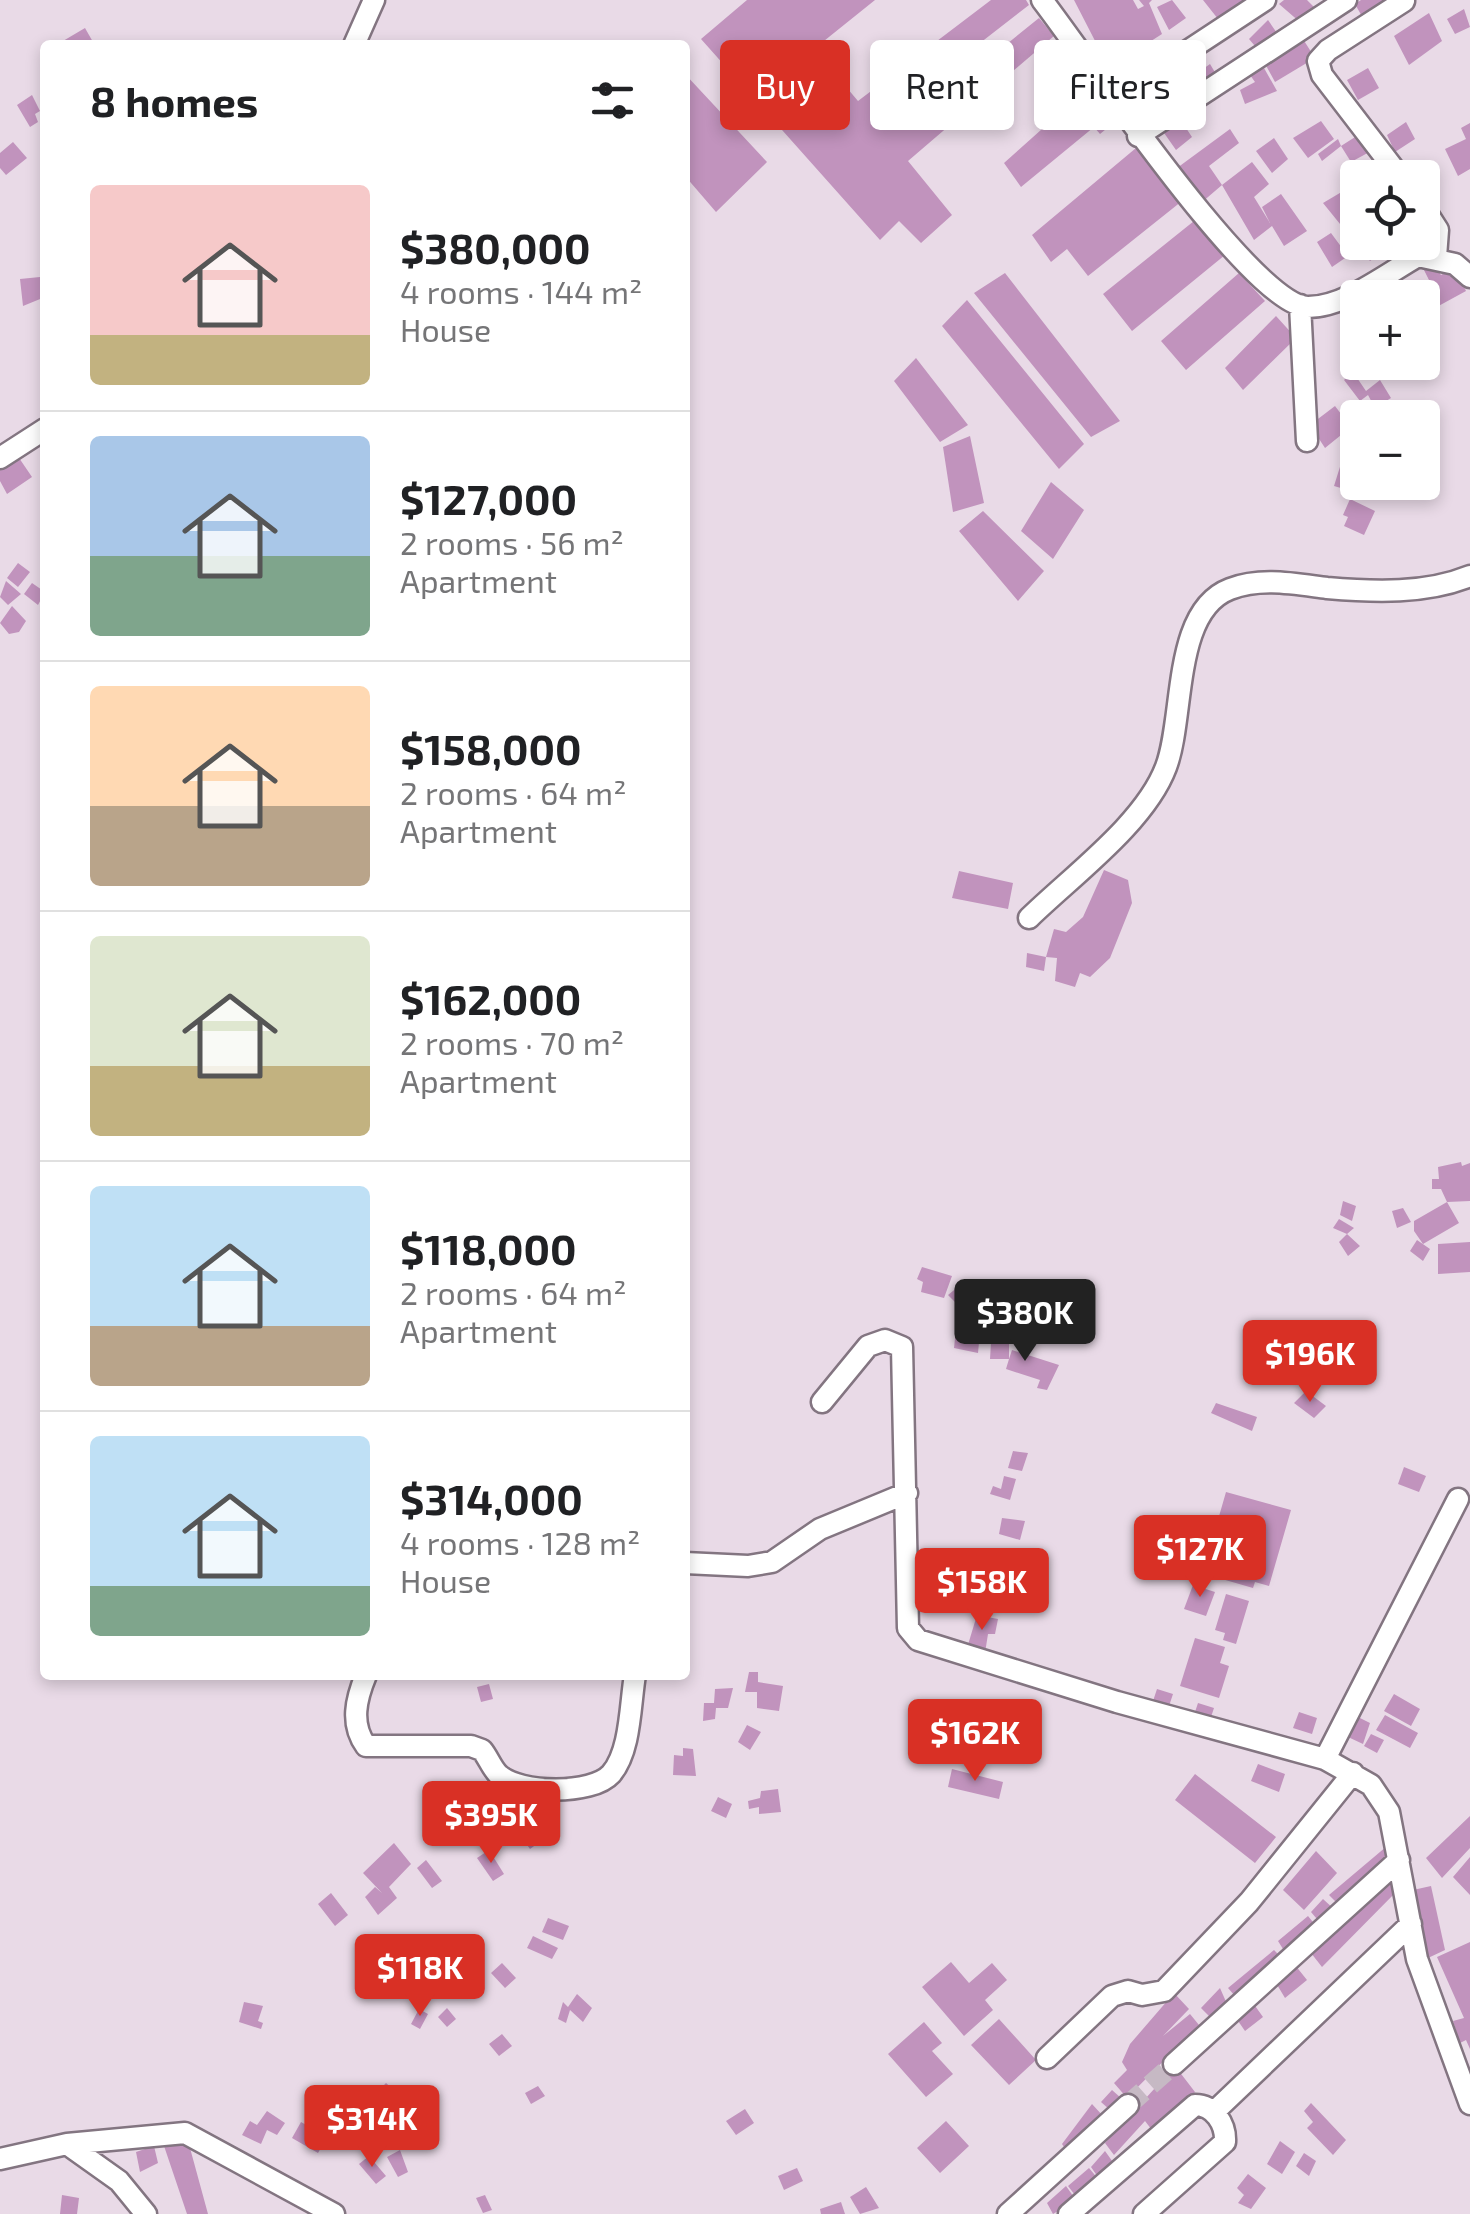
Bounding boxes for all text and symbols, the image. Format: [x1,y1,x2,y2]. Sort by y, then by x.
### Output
chip: Buy [720,40,850,130]
chip: Rent [870,40,1014,130]
chip: Filters [1034,40,1206,130]
icon: filters [585,73,640,128]
text: 8 homes [90,75,258,125]
map controls [1340,160,1440,500]
button: locate [1340,160,1440,260]
text: $380,000 [400,222,591,272]
icon: home [170,225,290,345]
text: 4 rooms · 144 m² [400,272,642,310]
button: + [1340,280,1440,380]
text: House [400,310,491,348]
button: − [1340,400,1440,500]
text: $127,000 [400,473,577,523]
icon: home [170,476,290,596]
text: 2 rooms · 56 m² [400,523,624,561]
text: Apartment [400,561,557,599]
text: $158,000 [400,723,582,773]
icon: home [170,726,290,846]
text: 2 rooms · 64 m² [400,773,626,811]
text: Apartment [400,811,557,849]
text: $162,000 [400,973,581,1023]
icon: home [170,976,290,1096]
text: 2 rooms · 70 m² [400,1023,624,1061]
text: Apartment [400,1061,557,1099]
text: $118,000 [400,1223,576,1273]
icon: home [170,1226,290,1346]
text: 2 rooms · 64 m² [400,1273,626,1311]
pin: $380K [955,1279,1095,1364]
text: $380K [976,1292,1074,1330]
text: Apartment [400,1311,557,1349]
pin: $196K [1240,1320,1380,1405]
text: $196K [1265,1333,1355,1371]
text: $314,000 [400,1473,583,1523]
icon: home [170,1476,290,1596]
pin: $127K [1130,1515,1270,1600]
text: 4 rooms · 128 m² [400,1523,640,1561]
text: $127K [1156,1528,1244,1566]
pin: $158K [912,1548,1052,1633]
text: House [400,1561,491,1599]
text: $158K [937,1561,1027,1599]
pin: $162K [905,1699,1045,1784]
text: $162K [930,1712,1020,1750]
pin: $395K [421,1781,561,1866]
text: $395K [444,1794,538,1832]
pin: $118K [350,1934,490,2019]
text: $118K [377,1947,463,1985]
pin: $314K [302,2085,442,2170]
text: $314K [326,2098,418,2136]

